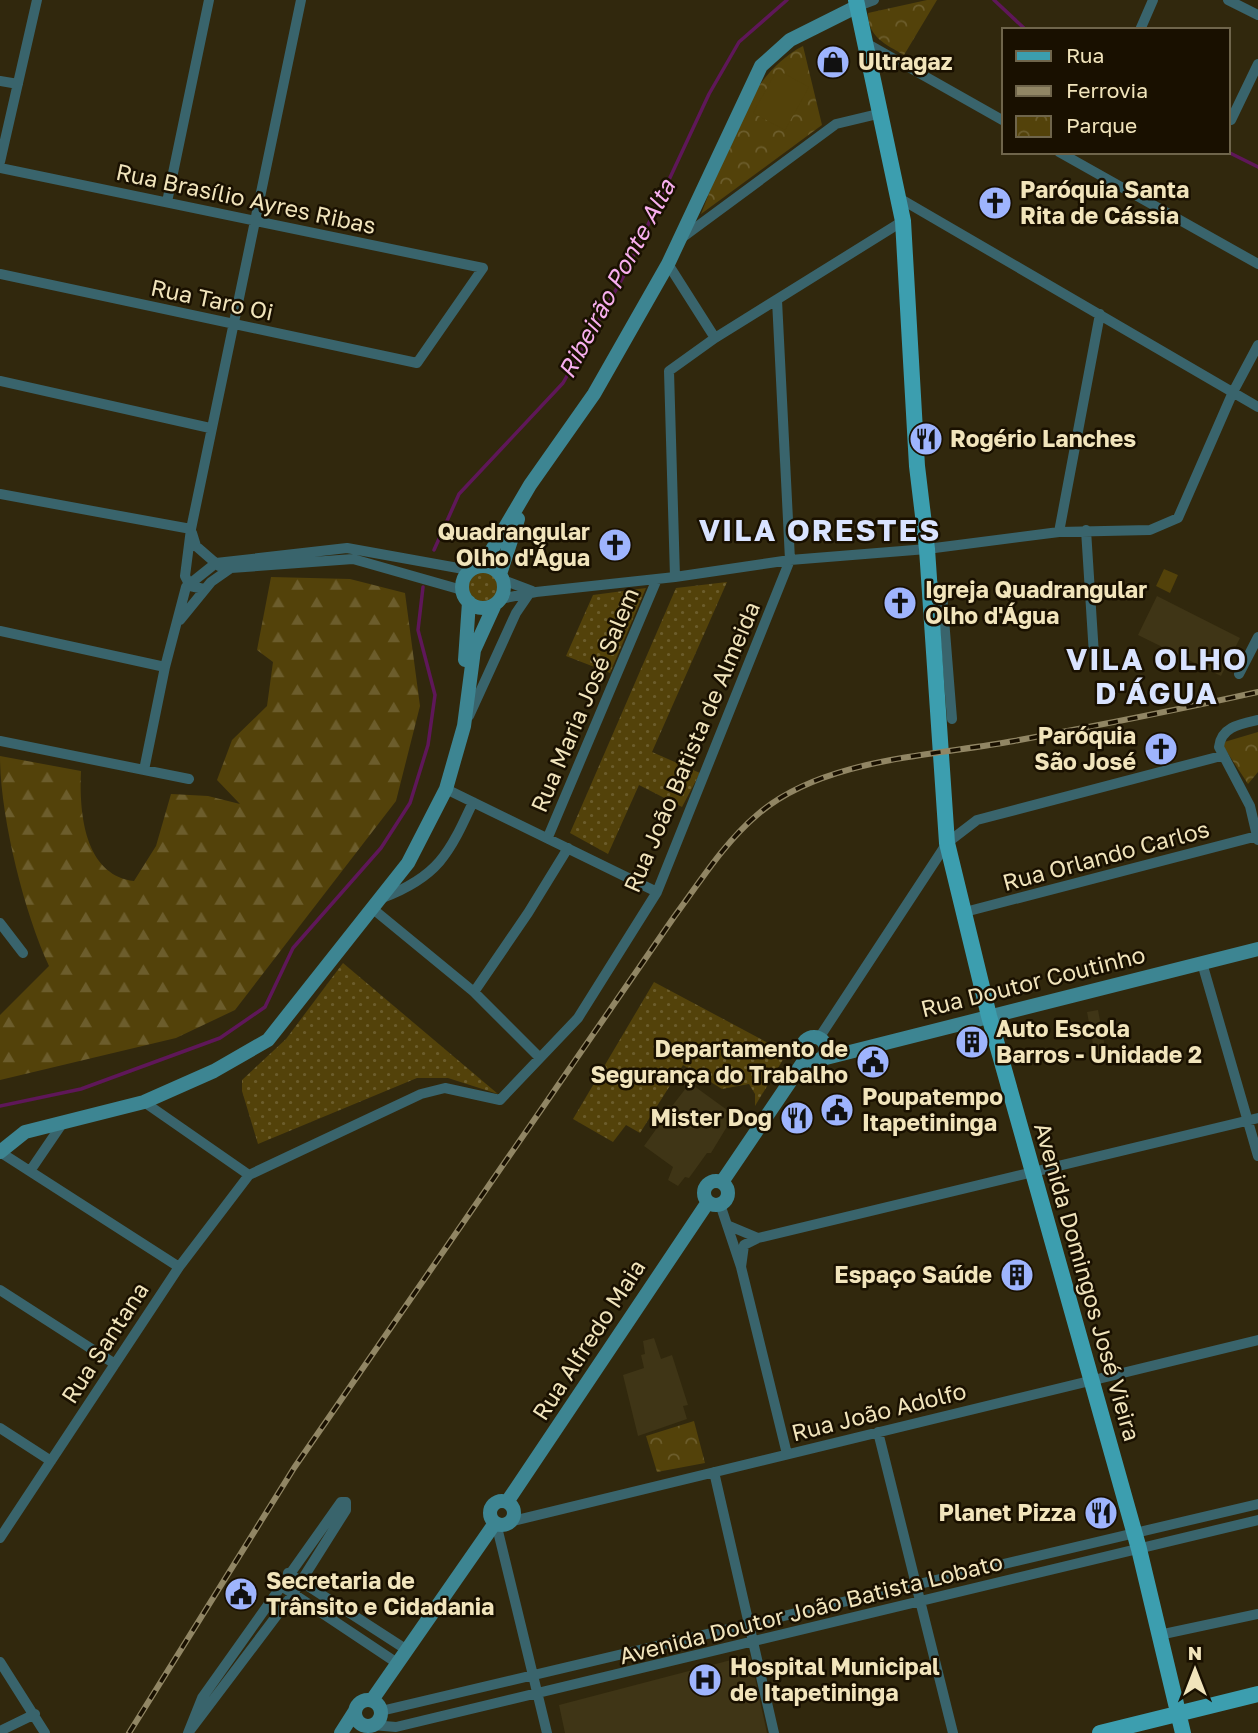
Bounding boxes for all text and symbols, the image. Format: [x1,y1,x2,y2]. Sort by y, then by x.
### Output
legend [1002,28,1230,154]
text: Rua [1066,42,1104,68]
shop icon: Ultragaz [814,43,852,81]
place label: Ultragaz [858,47,953,75]
text: Ferrovia [1066,77,1148,103]
text: Parque [1066,112,1137,138]
street label: Rua Brasílio Ayres Ribas [114,157,379,239]
water label: Ribeirão Ponte Alta [551,173,681,383]
place label: Paróquia Santa Rita de Cássia [1020,175,1189,229]
church icon: Paróquia Santa Rita de Cássia [976,184,1014,222]
street label: Rua Taro Oi [148,272,276,326]
restaurant icon: Rogério Lanches [907,420,945,458]
place label: Rogério Lanches [950,424,1136,452]
district label: VILA ORESTES [699,512,941,548]
place label: Quadrangular Olho d'Água [437,517,590,571]
church icon: Quadrangular Olho d'Água [596,526,634,564]
place label: Igreja Quadrangular Olho d'Água [925,575,1147,629]
street label: Rua Maria José Salem [524,583,644,816]
church icon: Igreja Quadrangular Olho d'Água [881,584,919,622]
street label: Rua João Batista de Almeida [617,597,765,896]
district label: VILA OLHO D'ÁGUA [1066,641,1248,711]
place label: Paróquia São José [1034,721,1136,775]
church icon: Paróquia São José [1142,730,1180,768]
street label: Rua Orlando Carlos [999,814,1212,896]
street label: Rua Doutor Coutinho [918,940,1148,1022]
place label: Auto Escola Barros - Unidade 2 [996,1014,1202,1068]
building icon: Auto Escola Barros - Unidade 2 [953,1023,991,1061]
place label: Departamento de Segurança do Trabalho [590,1034,848,1088]
public building icon: Departamento de Segurança do Trabalho [854,1043,892,1081]
place label: Poupatempo Itapetininga [862,1082,1003,1136]
public building icon: Poupatempo Itapetininga [818,1091,856,1129]
restaurant icon: Mister Dog [778,1099,816,1137]
place label: Mister Dog [651,1103,772,1131]
street label: Avenida Domingos José Vieira [1029,1119,1147,1444]
street label: Rua Alfredo Maia [526,1254,650,1425]
building icon: Espaço Saúde [998,1256,1036,1294]
place label: Espaço Saúde [834,1260,992,1288]
street label: Rua Santana [55,1277,154,1408]
street label: Rua João Adolfo [789,1376,969,1446]
restaurant icon: Planet Pizza [1082,1494,1120,1532]
place label: Planet Pizza [938,1498,1076,1526]
street label: Avenida Doutor João Batista Lobato [616,1547,1005,1669]
place label: Secretaria de Trânsito e Cidadania [266,1566,494,1620]
public building icon: Secretaria de Trânsito e Cidadania [222,1575,260,1613]
north arrow [1160,1635,1230,1705]
text: N [1188,1641,1202,1664]
place label: Hospital Municipal de Itapetininga [730,1652,940,1706]
hospital icon: Hospital Municipal de Itapetininga [686,1661,724,1699]

